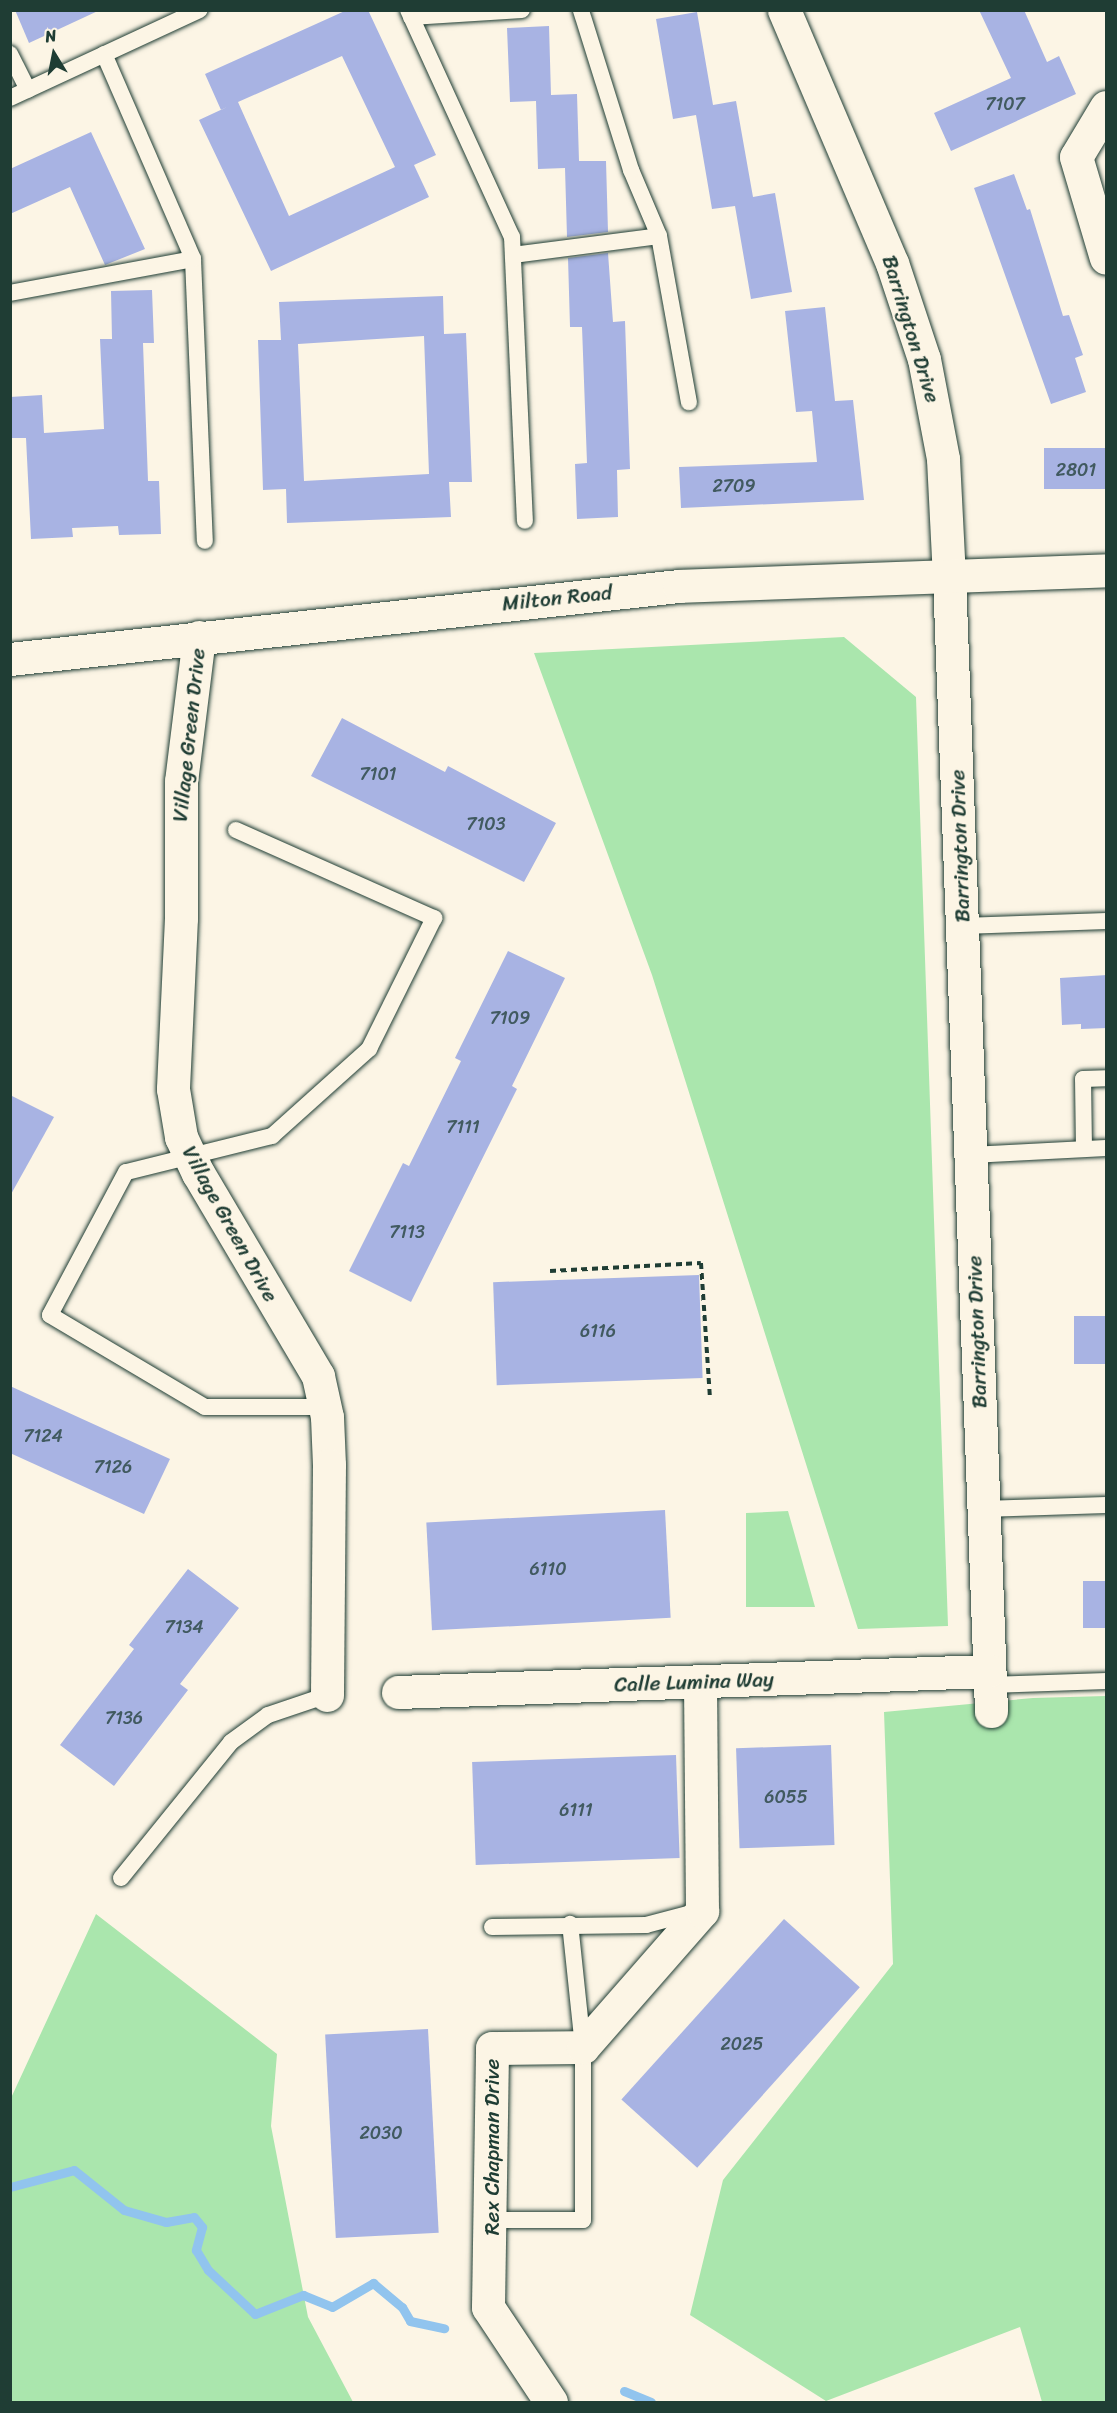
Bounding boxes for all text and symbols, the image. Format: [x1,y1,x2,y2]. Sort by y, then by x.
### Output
text: N [43,21,59,51]
north arrow [24,24,84,84]
house number: 7107 [985,93,1025,115]
street label: Barrington Drive [877,252,945,406]
house number: 2801 [1056,459,1096,481]
house number: 2709 [712,475,756,497]
street label: Milton Road [501,580,613,616]
street label: Village Green Drive [167,647,211,823]
house number: 7101 [359,763,397,785]
street label: Barrington Drive [945,769,975,923]
house number: 7103 [466,813,506,835]
house number: 7109 [490,1007,530,1029]
house number: 7111 [446,1116,480,1138]
street label: Village Green Drive [177,1142,283,1306]
house number: 7113 [389,1221,425,1243]
street label: Barrington Drive [962,1255,992,1409]
house number: 6116 [580,1320,616,1342]
house number: 7124 [23,1425,63,1447]
house number: 7126 [94,1456,132,1478]
house number: 6110 [529,1558,567,1580]
house number: 7134 [164,1616,204,1638]
street label: Calle Lumina Way [614,1667,774,1697]
house number: 7136 [105,1707,143,1729]
house number: 6055 [764,1786,808,1808]
house number: 6111 [559,1799,593,1821]
house number: 2025 [720,2033,764,2055]
street label: Rex Chapman Drive [479,2059,505,2235]
house number: 2030 [359,2122,403,2144]

